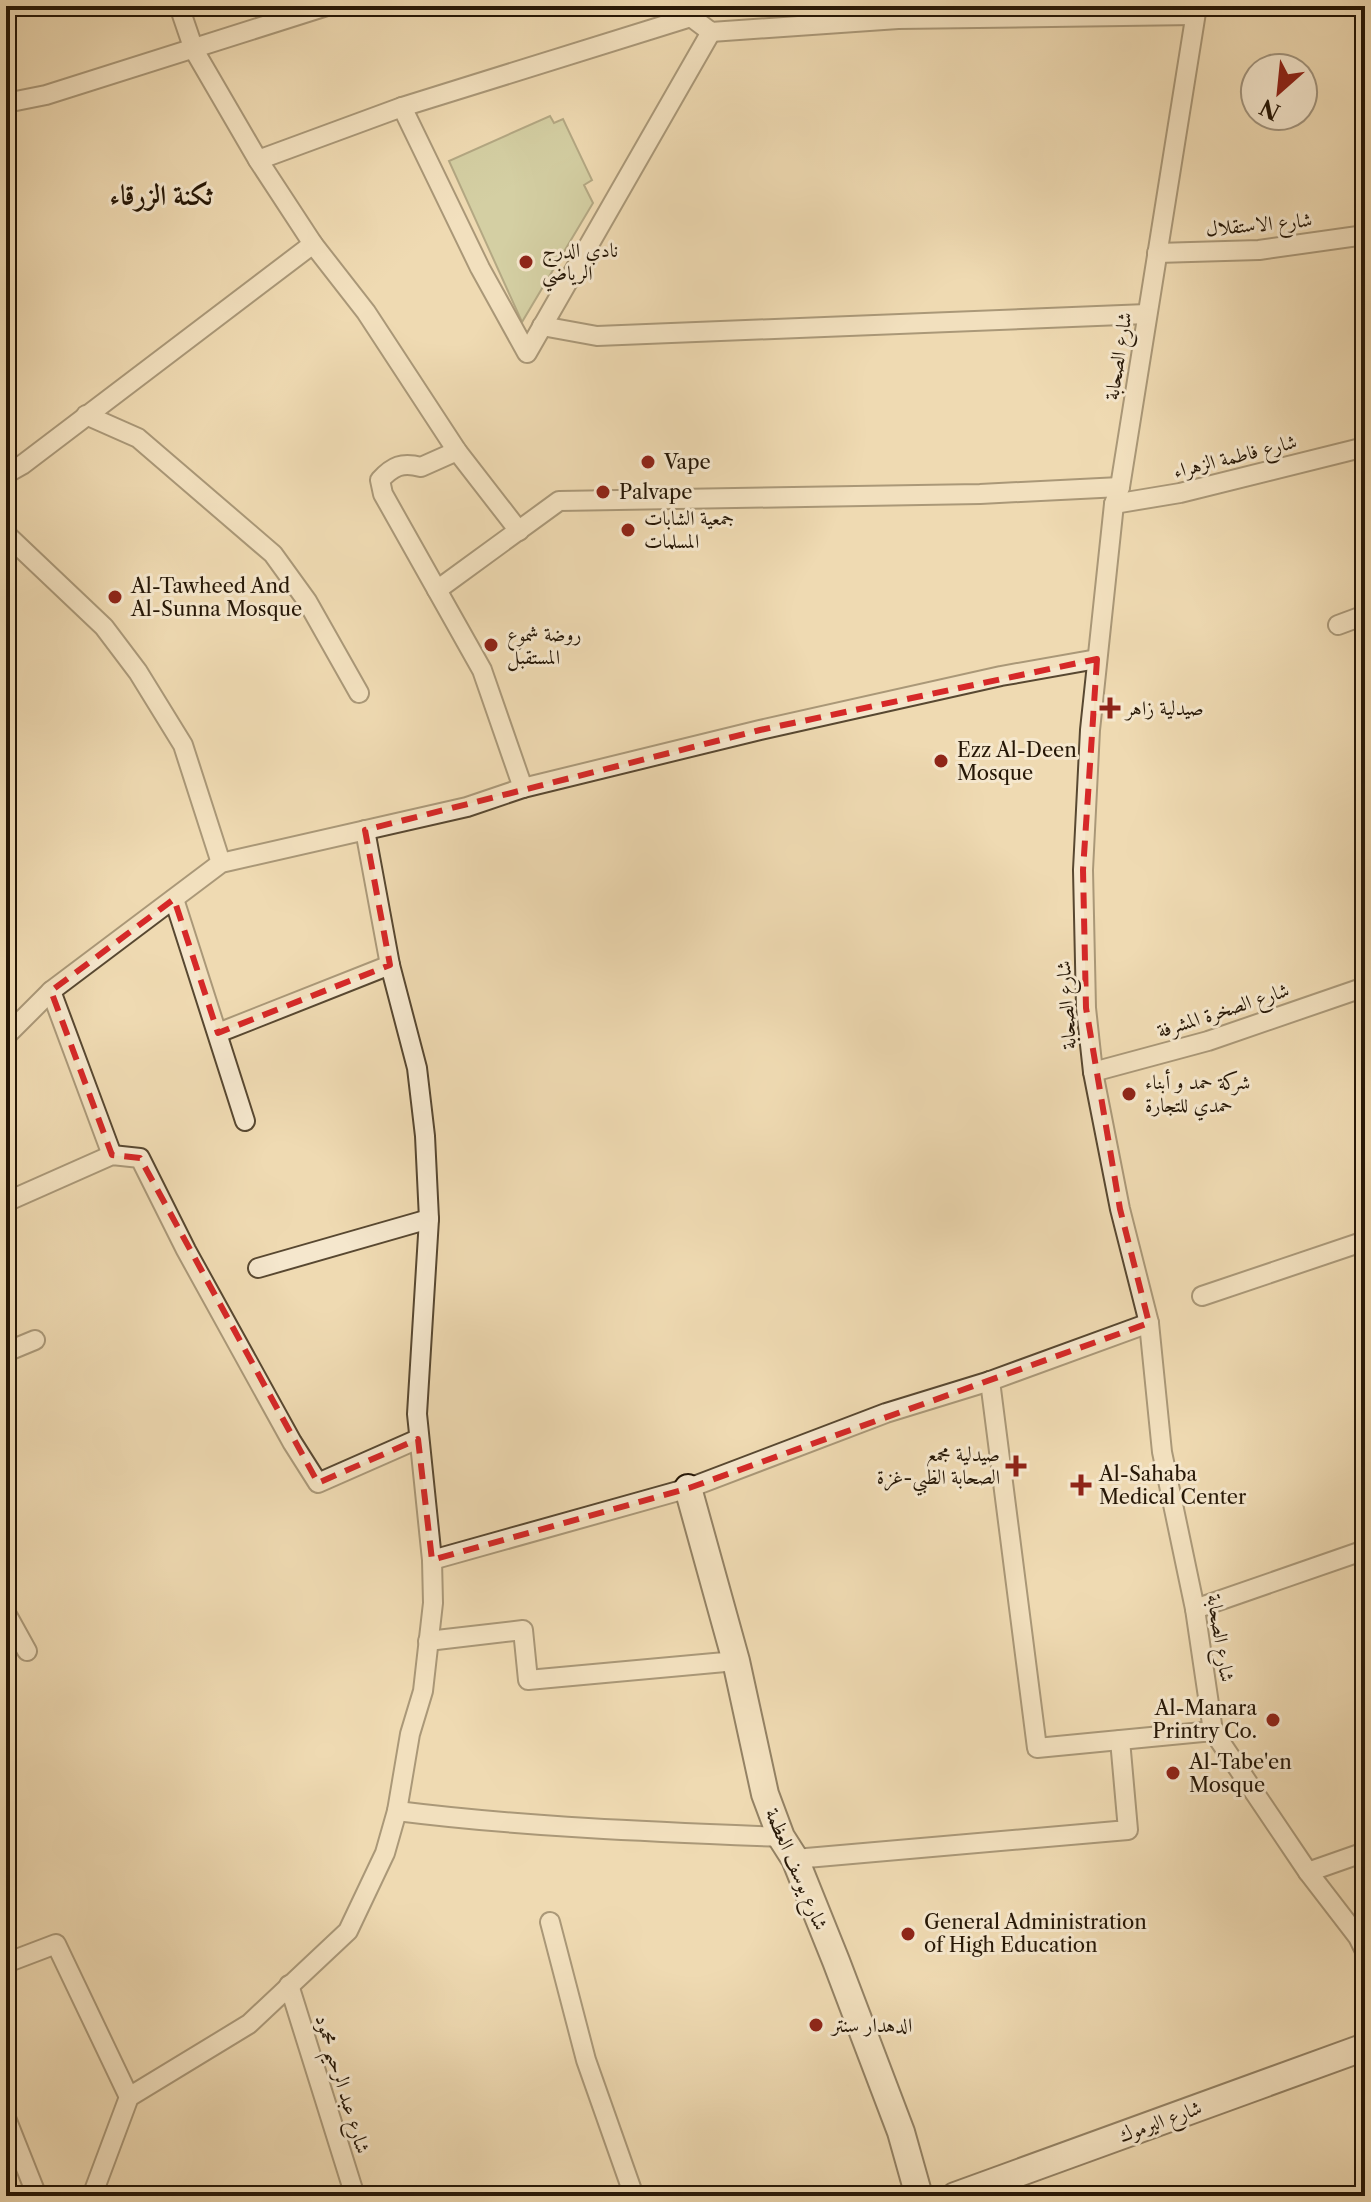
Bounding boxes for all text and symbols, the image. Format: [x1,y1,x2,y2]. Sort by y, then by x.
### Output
north arrow [1239,52,1319,132]
text: N [1255,93,1285,126]
district label: ثكنة الزرقاء [109,178,213,212]
street label: شارع الاستقلال [1205,207,1314,247]
place label: نادي الدرج الرياضي [542,238,618,292]
marker: نادي الدرج الرياضي [517,253,535,271]
street label: شارع الصحابة [1099,310,1143,403]
street label: شارع فاطمة الزهراء [1171,429,1301,489]
place label: Vape [663,450,711,474]
marker: Vape [639,453,657,471]
place label: Palvape [619,480,693,504]
marker: Palvape [594,483,612,501]
place label: جمعية الشابات المسلمات [644,506,734,553]
marker: جمعية الشابات المسلمات [619,521,637,539]
place label: Al-Tawheed And Al-Sunna Mosque [130,574,302,621]
marker: Al-Tawheed And Al-Sunna Mosque [106,588,124,606]
place label: روضة شموع المستقبل [507,622,582,672]
marker: روضة شموع المستقبل [482,636,500,654]
place label: صيدلية زاهر [1124,696,1204,721]
marker: صيدلية زاهر [1101,699,1119,717]
place label: Ezz Al-Deen Mosque [957,738,1077,785]
marker: Ezz Al-Deen Mosque [932,752,950,770]
street label: شارع الصحابة [1051,959,1087,1050]
street label: شارع الصخرة المشرفة [1154,977,1294,1048]
place label: شركة حمد و أبناء حمدي للتجارة [1145,1068,1250,1121]
marker: شركة حمد و أبناء حمدي للتجارة [1120,1085,1138,1103]
place label: صيدلية مجمع الصحابة الطبي-غزة [877,1442,1000,1496]
marker: صيدلية مجمع الصحابة الطبي-غزة [1007,1457,1025,1475]
place label: Al-Sahaba Medical Center [1098,1462,1247,1509]
marker: Al-Sahaba Medical Center [1070,1474,1092,1496]
street label: شارع الصحابة [1196,1592,1240,1685]
place label: Al-Manara Printry Co. [1153,1696,1257,1743]
marker: Al-Manara Printry Co. [1264,1711,1282,1729]
place label: Al-Tabe'en Mosque [1188,1750,1292,1797]
marker: Al-Tabe'en Mosque [1164,1764,1182,1782]
street label: شارع يوسف العظمة [755,1804,834,1936]
place label: General Administration of High Education [924,1910,1147,1957]
marker: General Administration of High Education [899,1925,917,1943]
street label: شارع عبد الرحيم محمود [303,2012,376,2159]
place label: الدهدار سنتر [830,2013,912,2037]
marker: الدهدار سنتر [807,2016,825,2034]
street label: شارع اليرموك [1115,2095,1207,2153]

